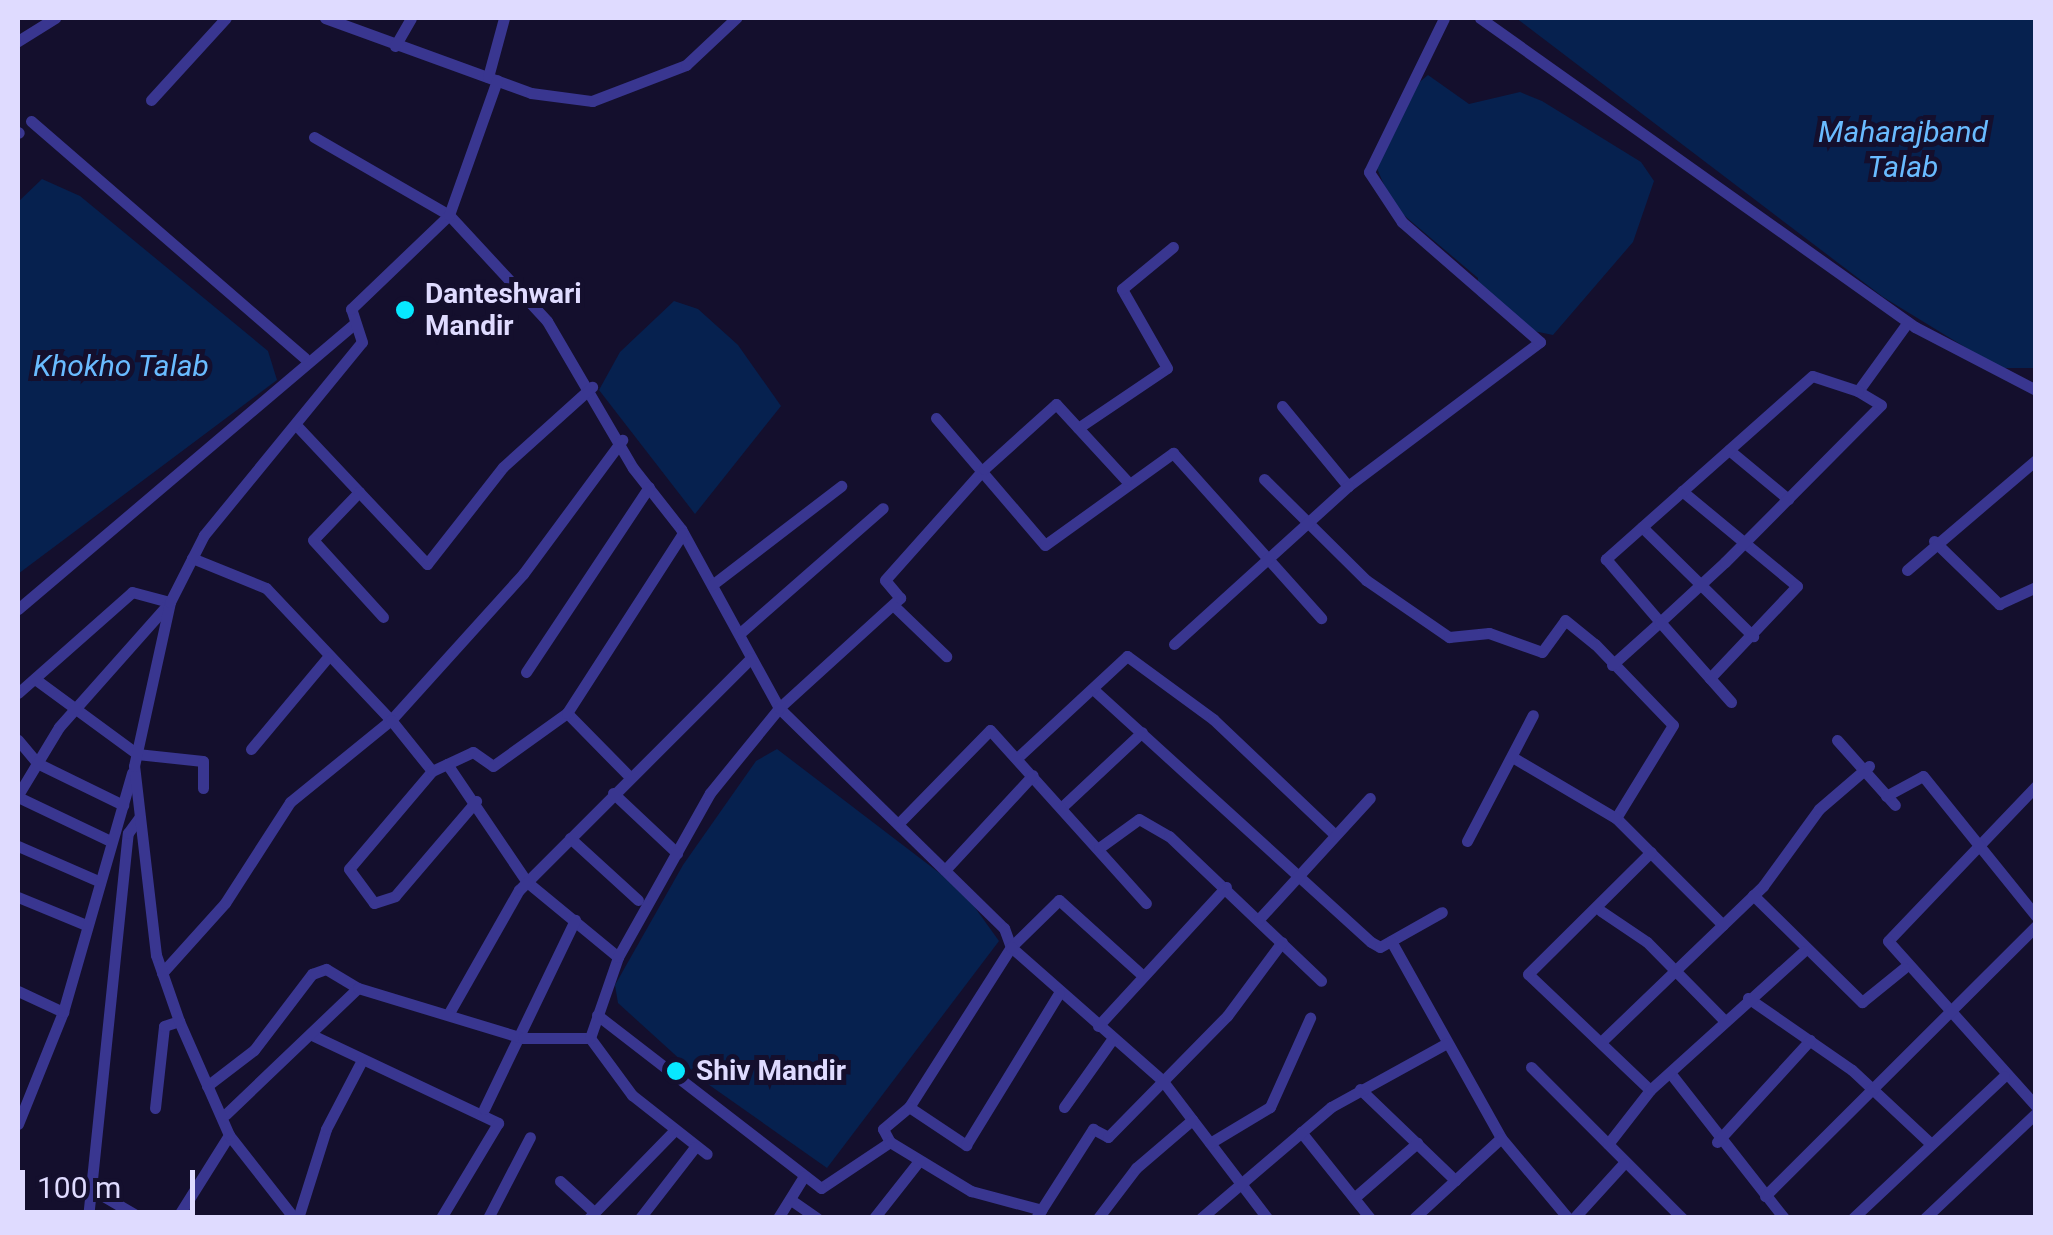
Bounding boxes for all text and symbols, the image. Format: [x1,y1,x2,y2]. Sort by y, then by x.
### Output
water label: Maharajband Talab [1818,114,1988,184]
place label: Danteshwari Mandir [425,277,582,343]
marker: Danteshwari Mandir [394,299,416,321]
water label: Khokho Talab [33,348,209,384]
place label: Shiv Mandir [696,1054,846,1088]
marker: Shiv Mandir [665,1060,687,1082]
scale bar [25,1150,200,1212]
text: 100 m [37,1170,121,1205]

